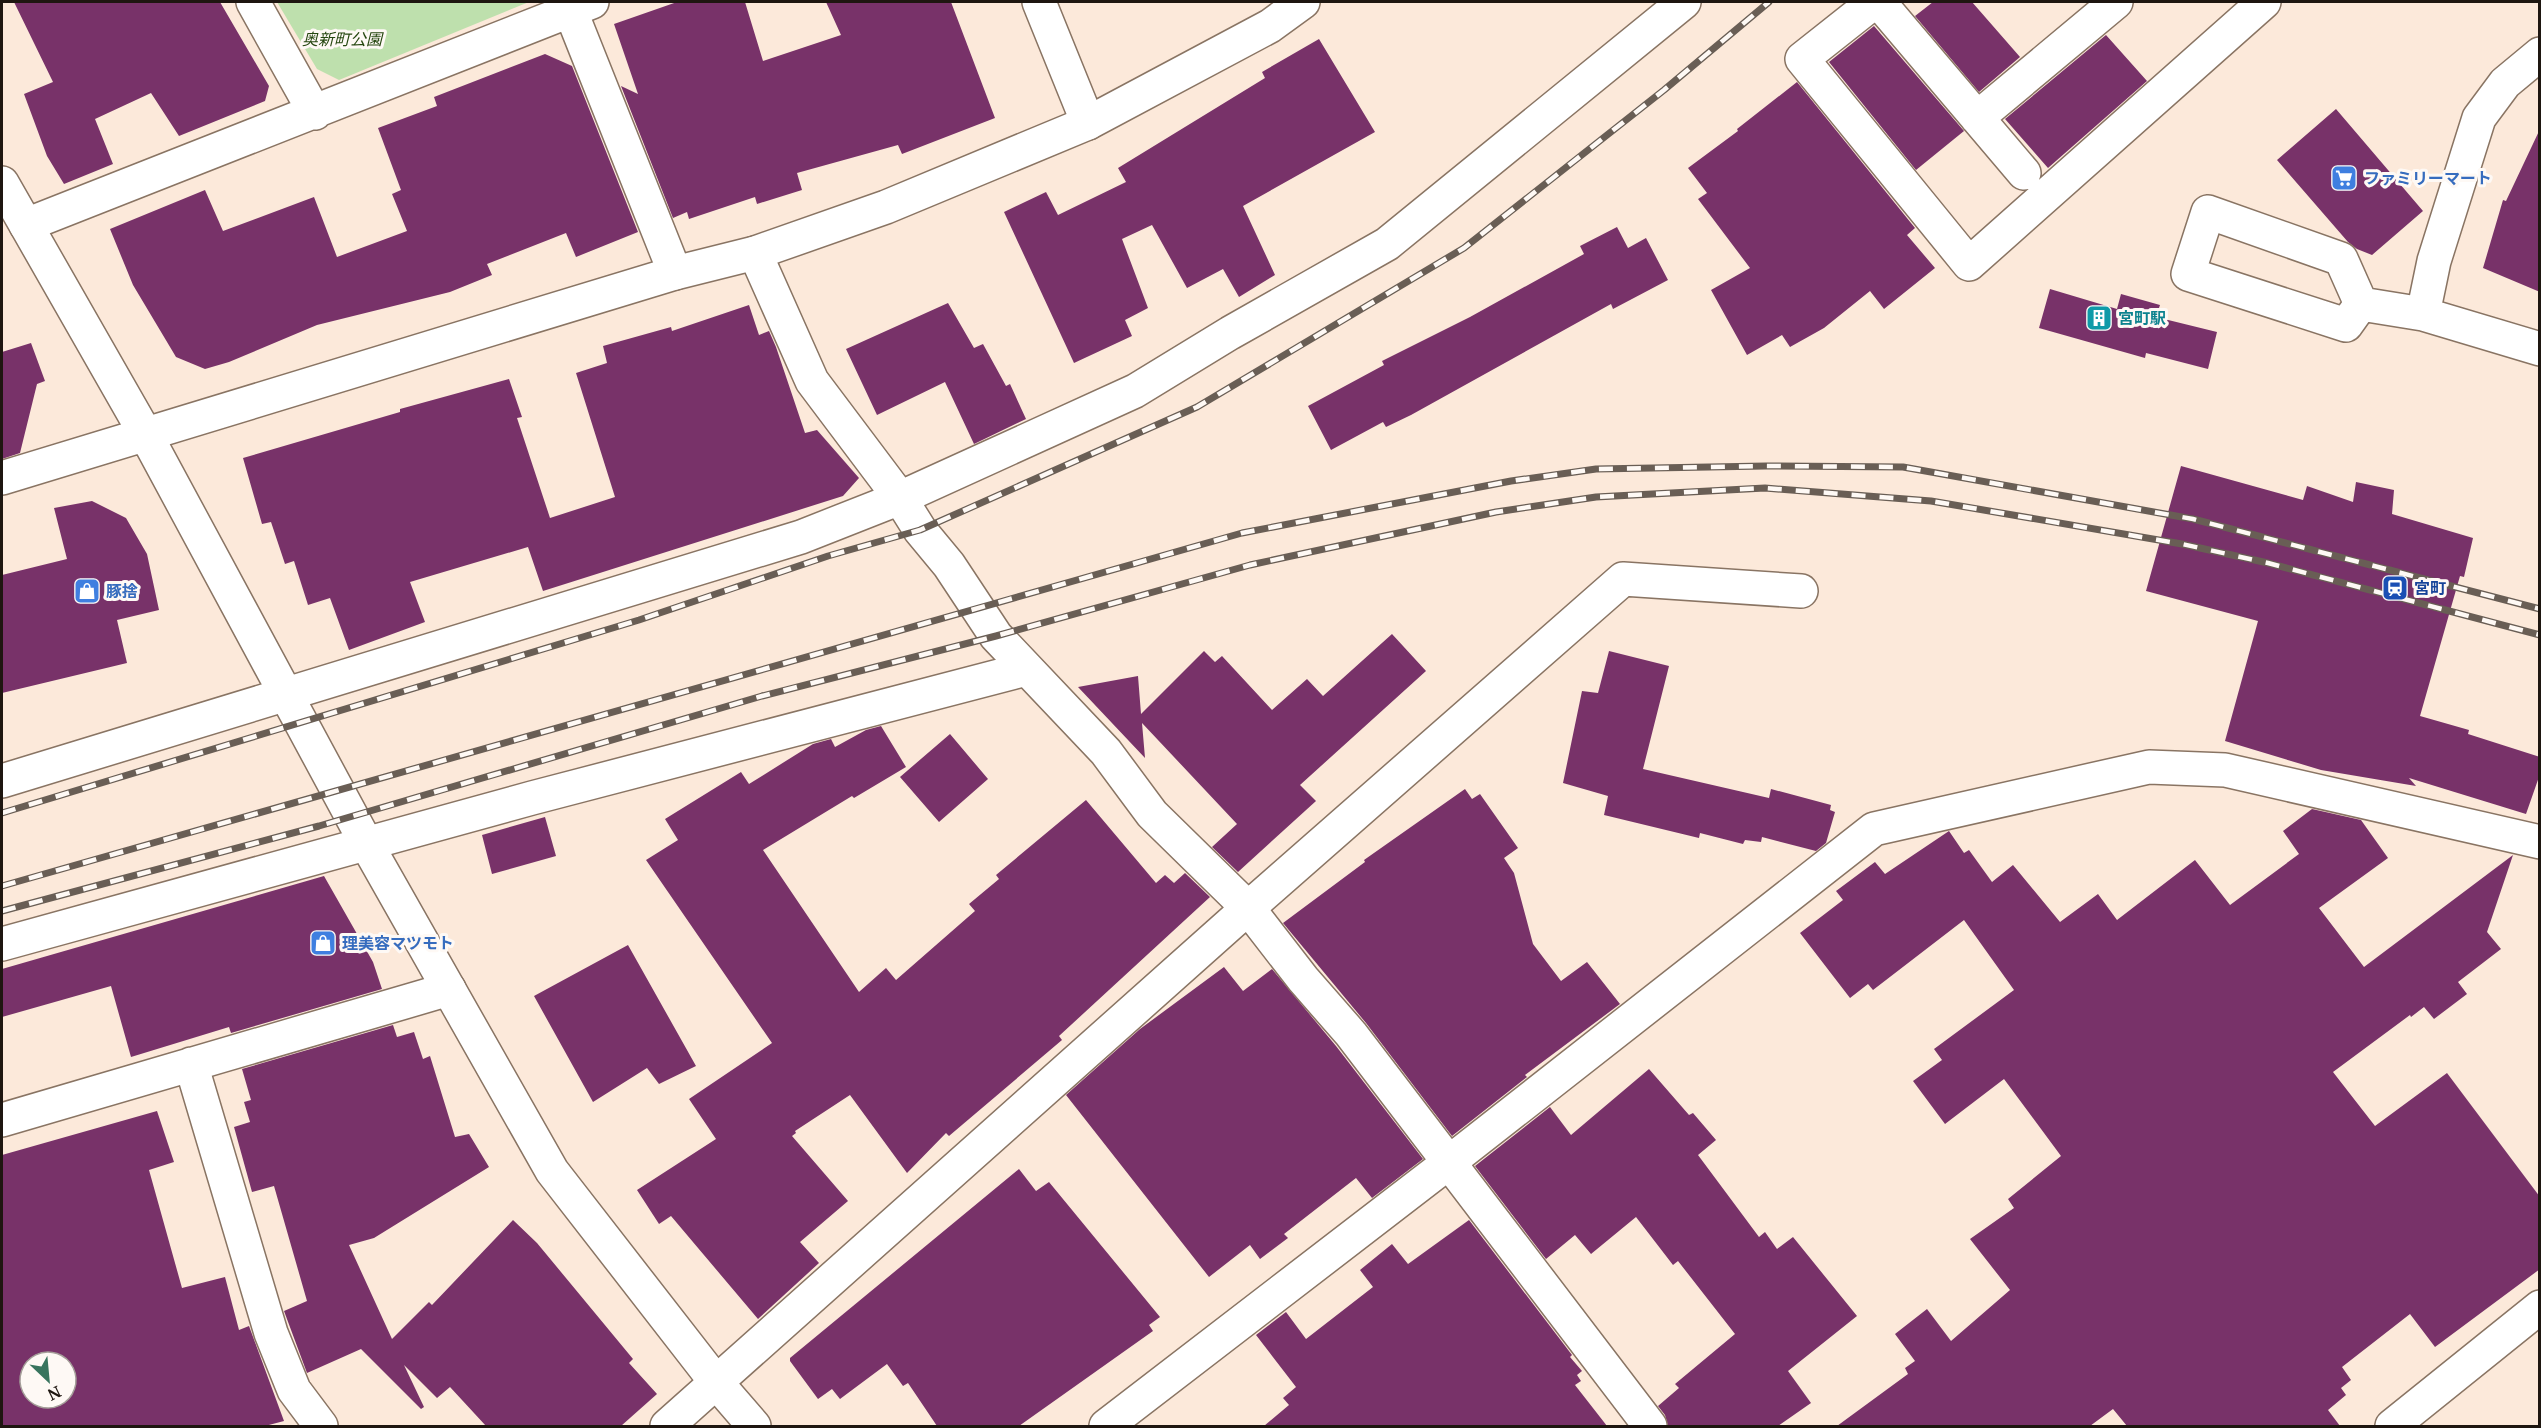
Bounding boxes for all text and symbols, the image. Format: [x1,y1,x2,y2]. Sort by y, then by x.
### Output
park label: 奥新町公園 [302,28,384,50]
supermarket icon: ファミリーマート [2329,163,2359,193]
place label: ファミリーマート [2364,167,2492,189]
building icon: 宮町駅 [2084,303,2114,333]
place label: 宮町駅 [2118,307,2166,329]
station icon: 宮町 [2380,573,2410,603]
shop icon: 豚捨 [72,576,102,606]
place label: 宮町 [2414,577,2446,599]
place label: 豚捨 [106,580,138,602]
shop icon: 理美容マツモト [308,928,338,958]
place label: 理美容マツモト [342,932,454,954]
north arrow [18,1350,78,1410]
text: N [44,1381,65,1406]

